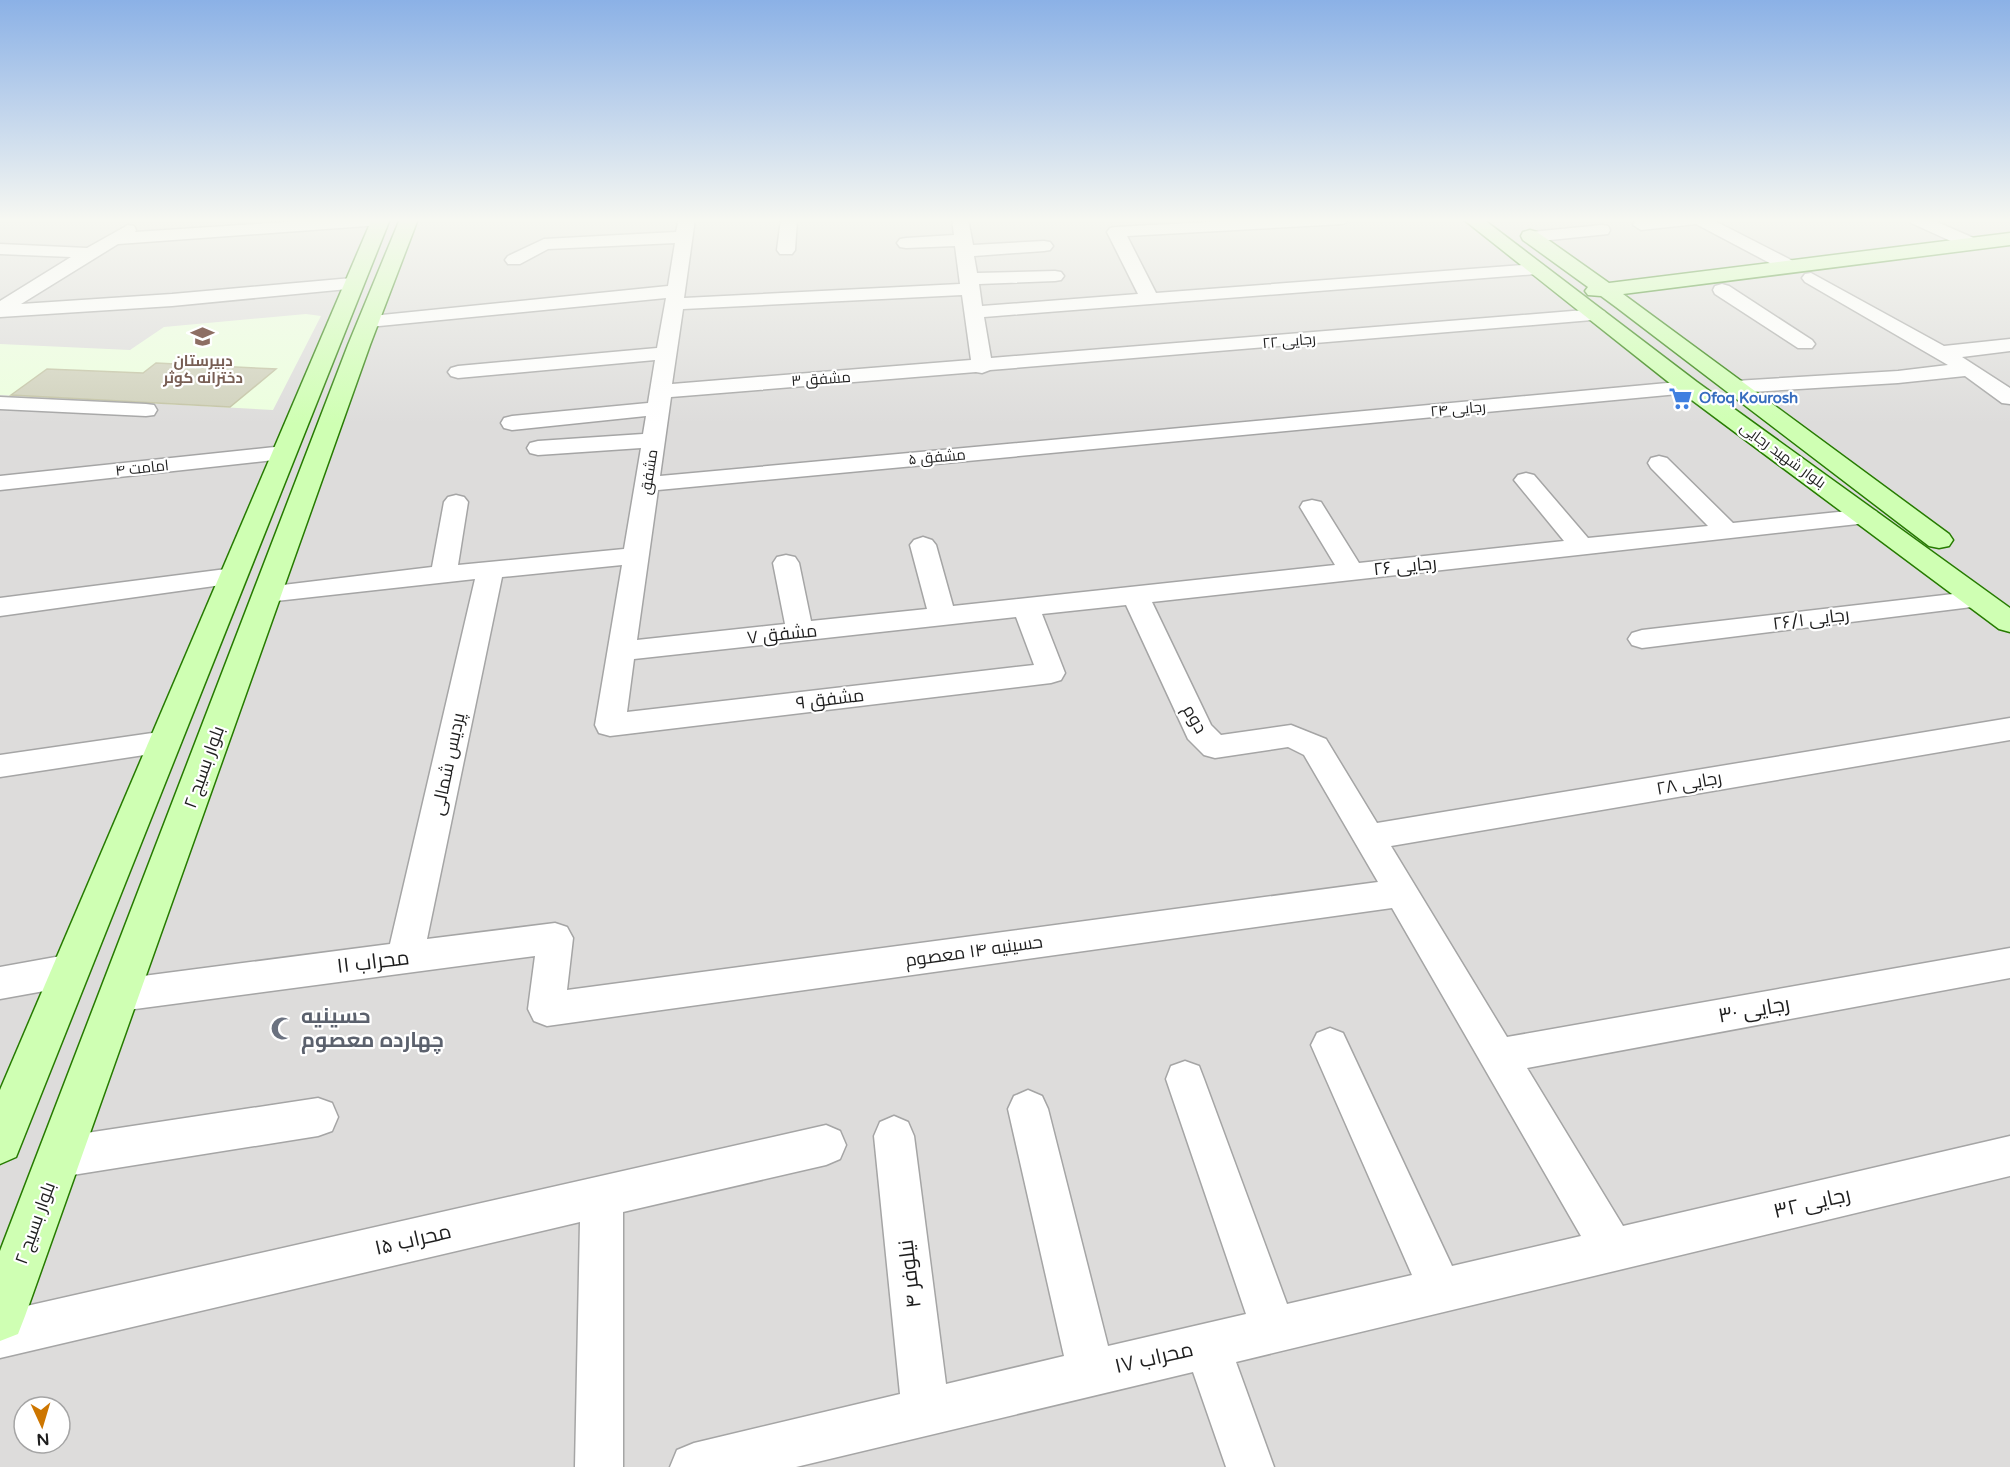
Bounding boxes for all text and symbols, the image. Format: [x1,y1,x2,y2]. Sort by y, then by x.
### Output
school or university icon: دبیرستان دخترانه کوثر [190,324,216,350]
street label: رجایی ۲۲ [1261,330,1317,353]
place label: دبیرستان دخترانه کوثر [162,352,243,387]
street label: مشفق ۳ [791,368,851,391]
supermarket icon: Ofoq Kourosh [1668,385,1694,411]
place label: Ofoq Kourosh [1699,389,1798,408]
street label: رجایی ۲۴ [1429,398,1487,421]
street label: بلوار شهید رجایی [1736,418,1829,493]
street label: مشفق ۵ [907,446,967,469]
street label: مشفق [637,448,662,496]
street label: امامت ۴ [114,456,170,480]
street label: رجایی ۲۶ [1372,552,1438,580]
street label: رجایی ۲۶/۱ [1771,603,1851,635]
street label: مشفق ۷ [746,619,818,650]
street label: مشفق ۹ [795,684,866,715]
street label: دوم [1177,701,1212,738]
street label: پردیس شمالی [426,711,471,817]
street label: بلوار بسیج ۲ [179,723,230,812]
street label: رجایی ۲۸ [1655,766,1723,800]
street label: حسینیه ۱۴ معصوم [904,930,1044,973]
street label: محراب ۱۱ [335,945,411,979]
street label: رجایی ۳۰ [1716,991,1792,1029]
place label: حسینیه چهارده معصوم [301,1004,444,1055]
mosque icon: حسینیه چهارده معصوم [270,1015,296,1041]
street label: بلوار بسیج ۲ [10,1179,61,1268]
street label: رجایی ۳۲ [1771,1182,1853,1224]
street label: محراب ۱۵ [372,1219,454,1261]
street label: نیلوفر ۴ [893,1238,927,1310]
street label: محراب ۱۷ [1112,1337,1196,1379]
north arrow [12,1395,72,1455]
text: N [36,1429,50,1449]

